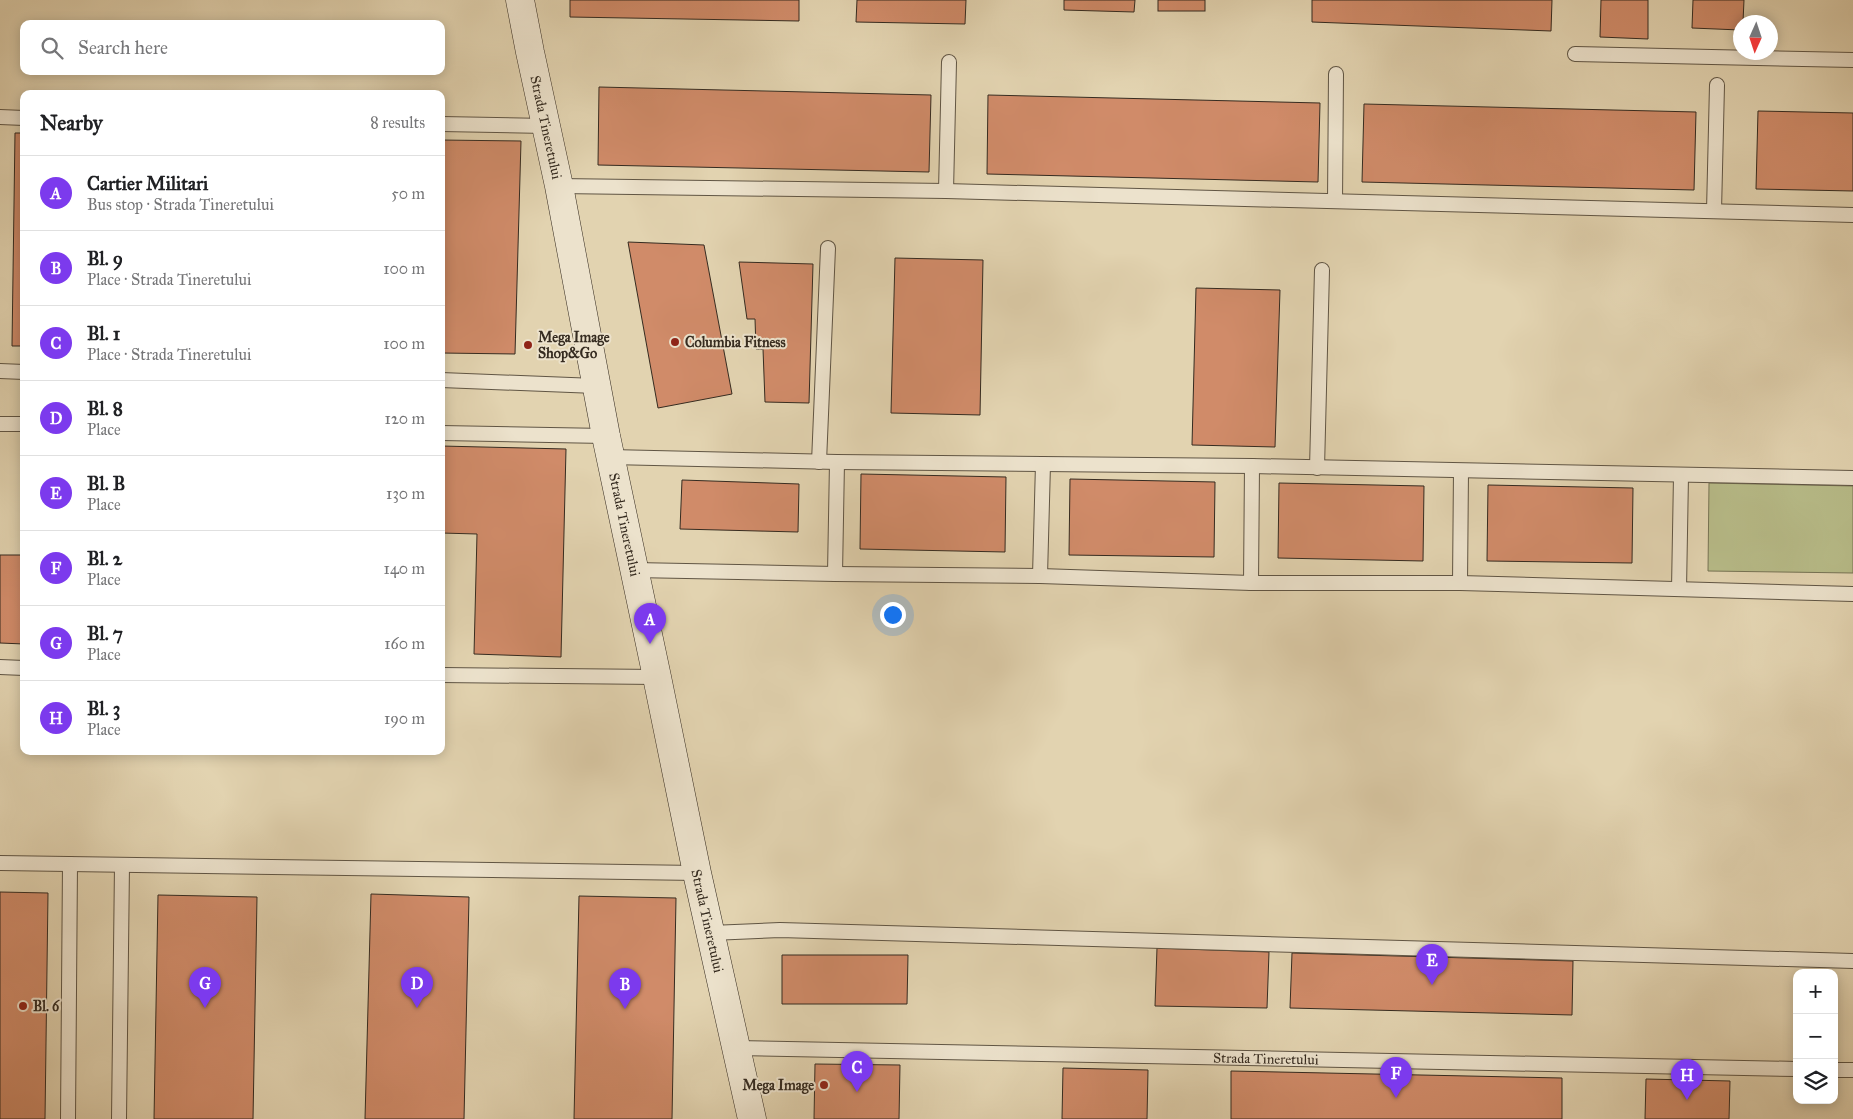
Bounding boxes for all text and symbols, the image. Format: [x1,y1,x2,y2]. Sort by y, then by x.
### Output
north arrow [1733,15,1778,60]
search box [20,20,445,75]
icon: search [38,34,66,62]
text: Search here [78,36,168,59]
street label: Strada Tineretului [526,74,565,181]
text: Nearby [40,110,103,136]
text: 8 results [370,113,425,132]
text: Cartier Militari [87,172,208,195]
text: A [51,184,61,203]
text: 50 m [391,184,425,203]
text: Bus stop · Strada Tineretului [87,195,274,214]
text: Bl. 9 [87,247,123,270]
text: B [51,259,61,278]
text: 100 m [383,259,425,278]
text: Place · Strada Tineretului [87,270,252,289]
text: Bl. 1 [87,322,120,345]
place label: Mega Image Shop&Go [538,329,610,363]
text: C [51,334,61,353]
text: 100 m [383,334,425,353]
place label: Columbia Fitness [685,334,786,351]
marker: Columbia Fitness [669,336,681,348]
marker: Mega Image Shop&Go [522,339,534,351]
text: Place · Strada Tineretului [87,345,252,364]
text: Bl. 8 [87,397,123,420]
text: D [50,409,62,428]
text: 120 m [385,409,425,428]
text: Place [87,420,121,439]
street label: Strada Tineretului [605,471,644,578]
text: Bl. B [87,472,125,495]
text: E [50,484,62,503]
text: 130 m [386,484,425,503]
text: Place [87,495,121,514]
text: Bl. 2 [87,547,122,570]
text: F [51,559,61,578]
text: 140 m [384,559,425,578]
text: Place [87,570,121,589]
your location [880,602,906,628]
pin: A [634,603,666,644]
text: Bl. 7 [87,622,123,645]
text: G [50,634,62,653]
text: 160 m [384,634,425,653]
text: Place [87,645,121,664]
text: Bl. 3 [87,697,120,720]
text: H [49,709,63,728]
text: 190 m [384,709,425,728]
text: Place [87,720,121,739]
street label: Strada Tineretului [687,868,727,975]
pin: E [1416,944,1448,985]
pin: G [189,967,221,1008]
pin: D [401,967,433,1008]
pin: B [609,968,641,1009]
map controls [1793,969,1838,1104]
button: + [1793,969,1838,1014]
place label: Bl. 6 [33,998,60,1015]
marker: Bl. 6 [17,1000,29,1012]
button: − [1793,1014,1838,1059]
street label: Strada Tineretului [1213,1049,1319,1069]
pin: C [841,1051,873,1092]
pin: F [1380,1057,1412,1098]
pin: H [1671,1059,1703,1100]
button: layers [1793,1059,1838,1104]
place label: Mega Image [742,1077,814,1095]
marker: Mega Image [818,1079,830,1091]

